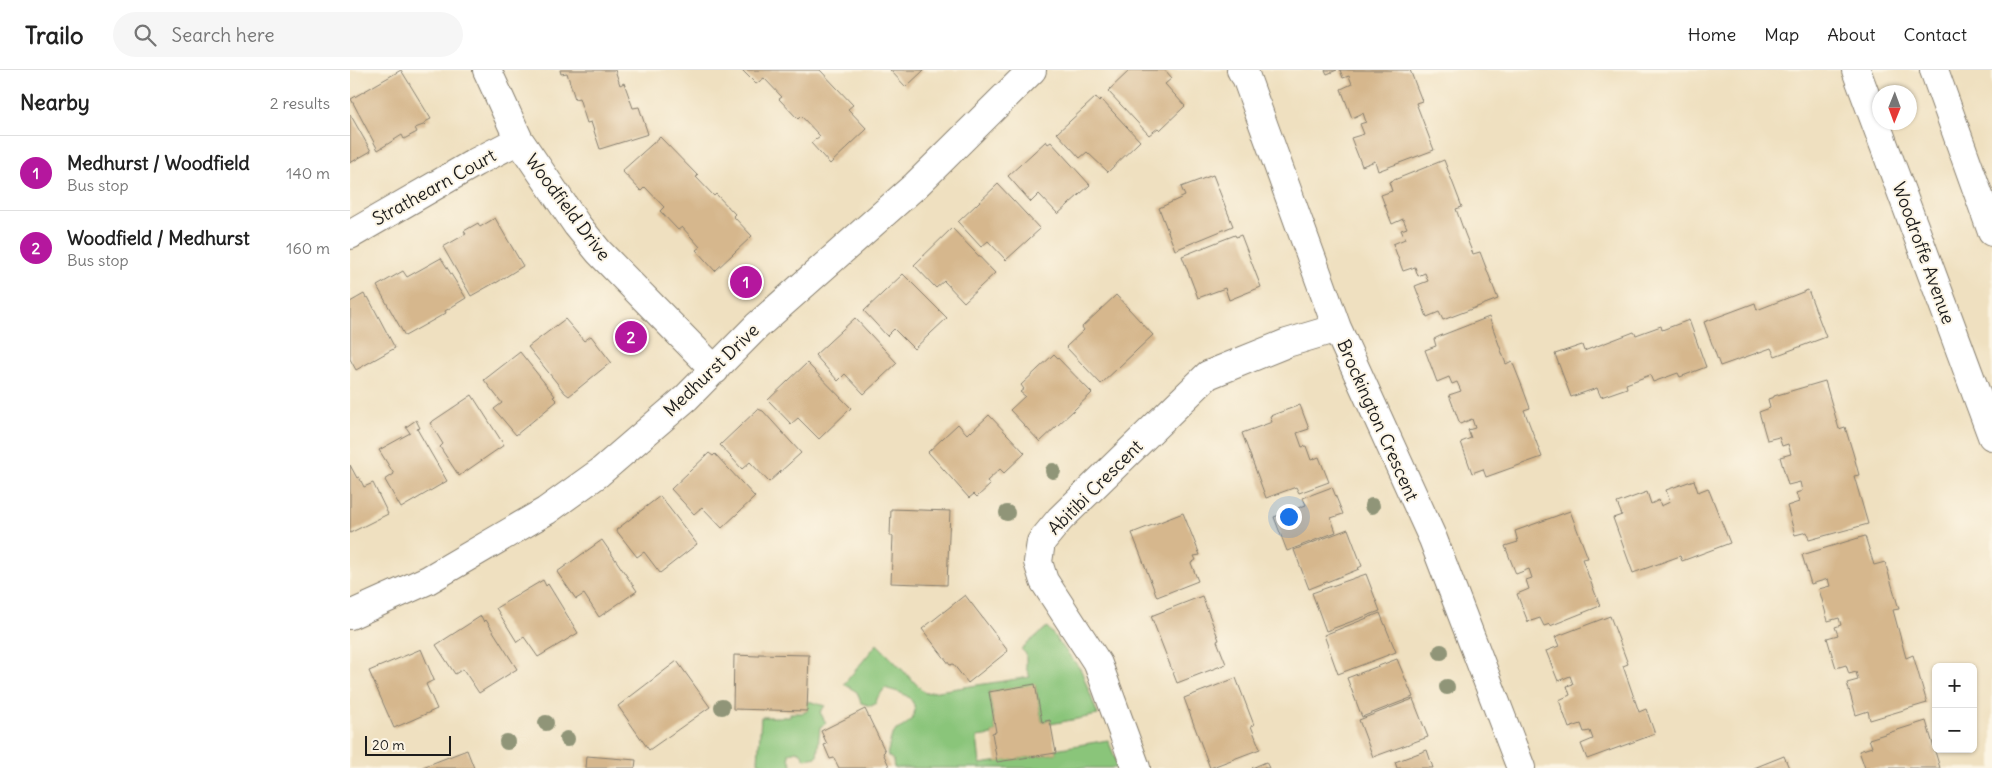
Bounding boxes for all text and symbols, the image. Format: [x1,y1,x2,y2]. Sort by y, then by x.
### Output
search box [113,12,463,57]
text: Trailo [25,20,83,50]
icon: search [131,21,159,49]
text: Search here [171,23,274,47]
text: Home [1688,23,1736,46]
text: Map [1764,23,1799,46]
text: About [1827,23,1875,46]
text: Contact [1903,23,1967,46]
north arrow [1872,85,1917,130]
text: Nearby [20,89,90,116]
text: 2 results [270,93,330,113]
street label: Strathearn Court [368,144,500,230]
street label: Woodfield Drive [520,149,616,265]
text: Medhurst / Woodfield [67,151,250,175]
text: 1 [33,163,39,183]
text: 140 m [286,163,330,183]
text: Bus stop [67,175,129,195]
street label: Woodroffe Avenue [1888,179,1960,327]
text: Woodfield / Medhurst [67,226,250,250]
text: 2 [32,238,40,258]
text: 160 m [286,238,330,258]
text: Bus stop [67,250,129,270]
pin: 1 [730,263,762,301]
pin: 2 [615,318,647,356]
street label: Medhurst Drive [658,319,764,421]
street label: Brockington Crescent [1332,336,1424,504]
street label: Abitibi Crescent [1043,435,1147,539]
your location [1276,504,1302,530]
map controls [1932,663,1977,753]
button: + [1932,663,1977,708]
button: − [1932,708,1977,753]
scale bar [365,733,451,756]
text: 20 m [372,736,405,754]

